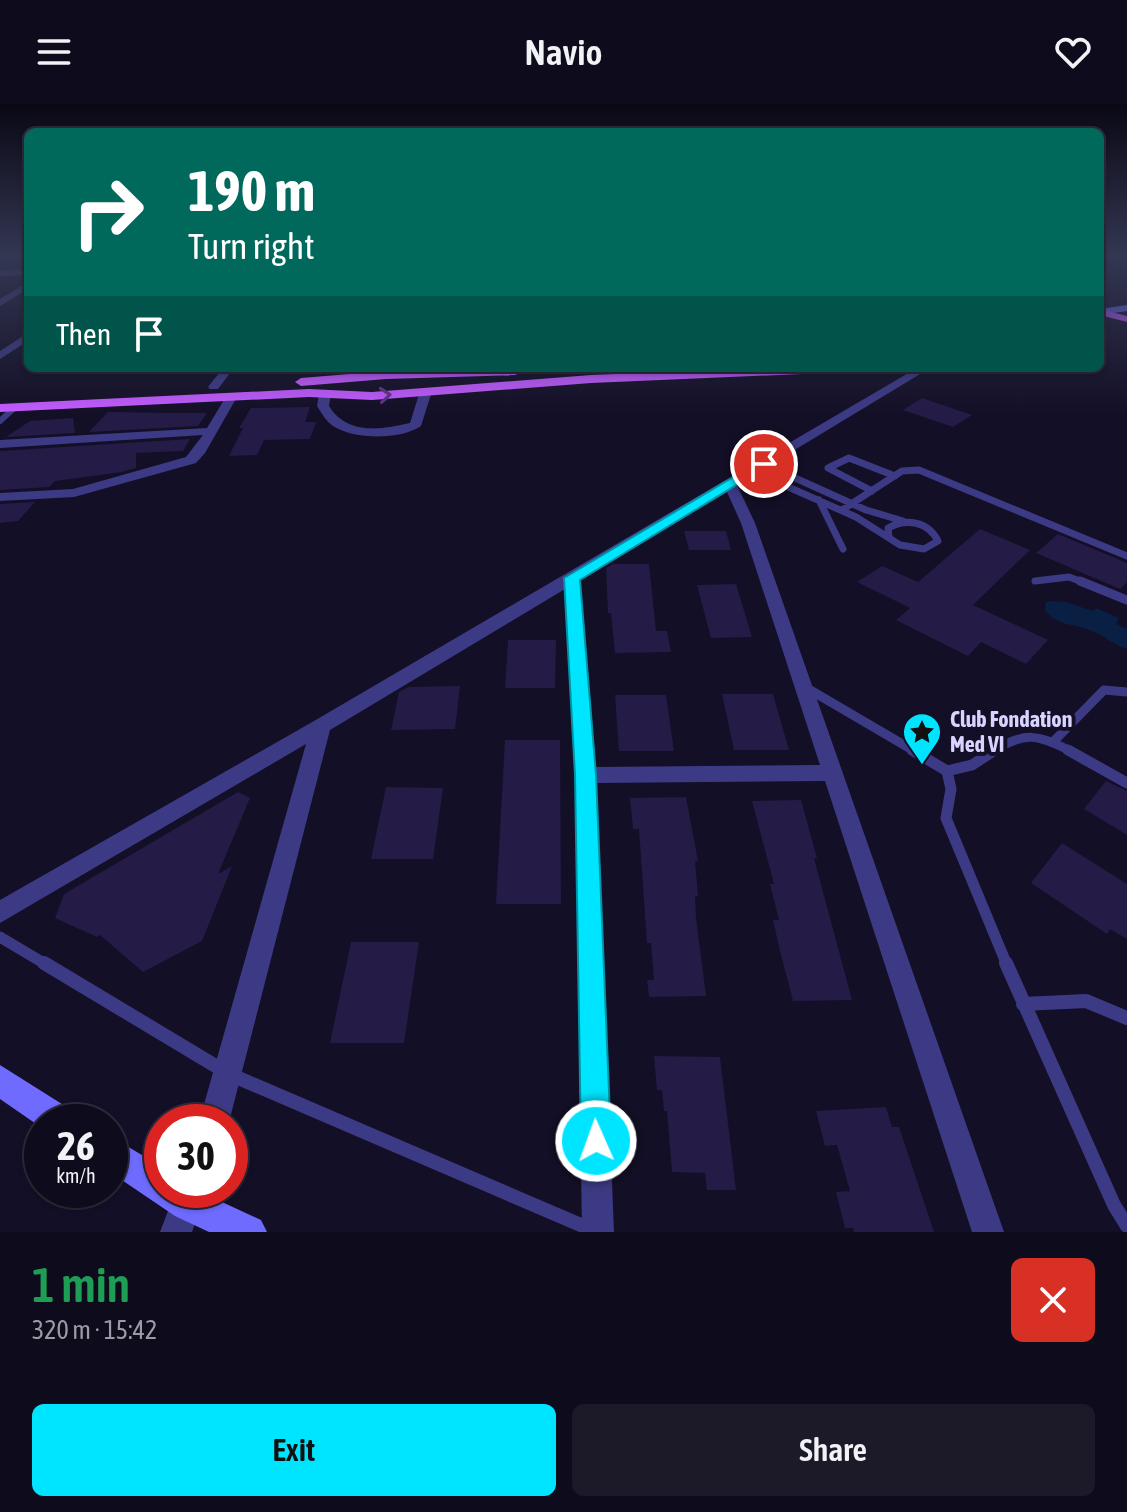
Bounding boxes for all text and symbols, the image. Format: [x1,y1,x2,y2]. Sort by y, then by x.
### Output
icon: menu [32,30,76,74]
icon: heart [1051,30,1095,74]
text: Navio [524,31,603,73]
text: 190 m [188,159,315,223]
icon: right [56,160,160,264]
text: Turn right [188,225,315,267]
icon: arrive [127,312,171,356]
text: Then [56,317,111,351]
one-way arrow [379,387,392,404]
pin [730,430,798,498]
icon: arrive [742,442,786,486]
place label: Club Fondation Med VI [950,706,1072,757]
place icon: Club Fondation Med VI [901,711,943,766]
position arrow [554,1099,638,1183]
speed limit sign: 30 [144,1104,248,1208]
text: 26 [57,1123,95,1168]
text: km/h [56,1164,96,1187]
text: 1 min [32,1257,130,1312]
button: close [1011,1258,1095,1342]
text: 320 m · 15:42 [32,1315,157,1345]
button: Exit [32,1404,556,1496]
button: Share [572,1404,1095,1496]

